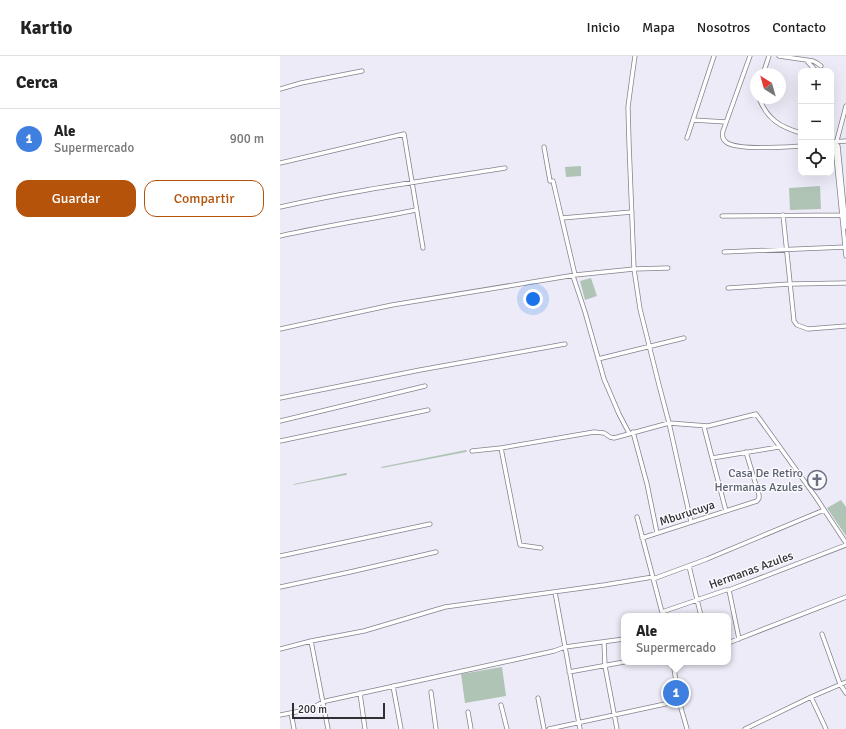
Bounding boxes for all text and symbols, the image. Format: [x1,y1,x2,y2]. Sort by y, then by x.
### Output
text: Kartio [20,16,73,40]
text: Inicio [587,19,620,36]
text: Mapa [642,19,675,36]
text: Nosotros [697,19,750,36]
text: Contacto [772,19,826,36]
north arrow [750,68,786,104]
map controls [798,68,834,176]
button: + [798,68,834,104]
text: Cerca [16,72,58,93]
button: − [798,104,834,140]
text: Ale [54,122,75,140]
text: 1 [25,131,33,147]
text: 900 m [230,131,264,147]
text: Supermercado [54,140,134,156]
button: locate [798,140,834,176]
button: Guardar [16,180,136,217]
button: Compartir [144,180,264,217]
your location [523,289,543,309]
place label: Casa De Retiro Hermanas Azules [714,466,803,495]
church icon: Casa De Retiro Hermanas Azules [806,469,828,491]
street label: Mburucuya [658,497,717,529]
street label: Hermanas Azules [707,548,795,593]
popup [621,613,731,665]
text: Ale [636,622,657,640]
text: Supermercado [636,640,716,656]
pin: 1 [663,678,689,708]
scale bar [292,701,385,720]
text: 200 m [298,703,327,716]

